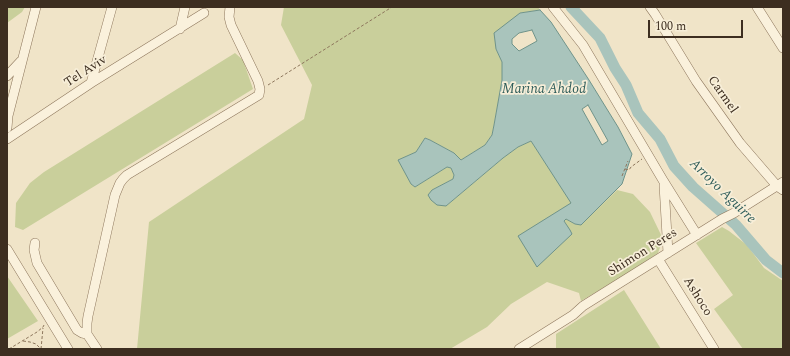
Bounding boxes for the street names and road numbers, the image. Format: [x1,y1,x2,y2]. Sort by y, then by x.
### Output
street label: Tel Aviv [62,53,110,91]
street label: Carmel [703,73,741,117]
street label: Shimon Peres [605,225,681,281]
street label: Ashoco [679,275,715,319]

